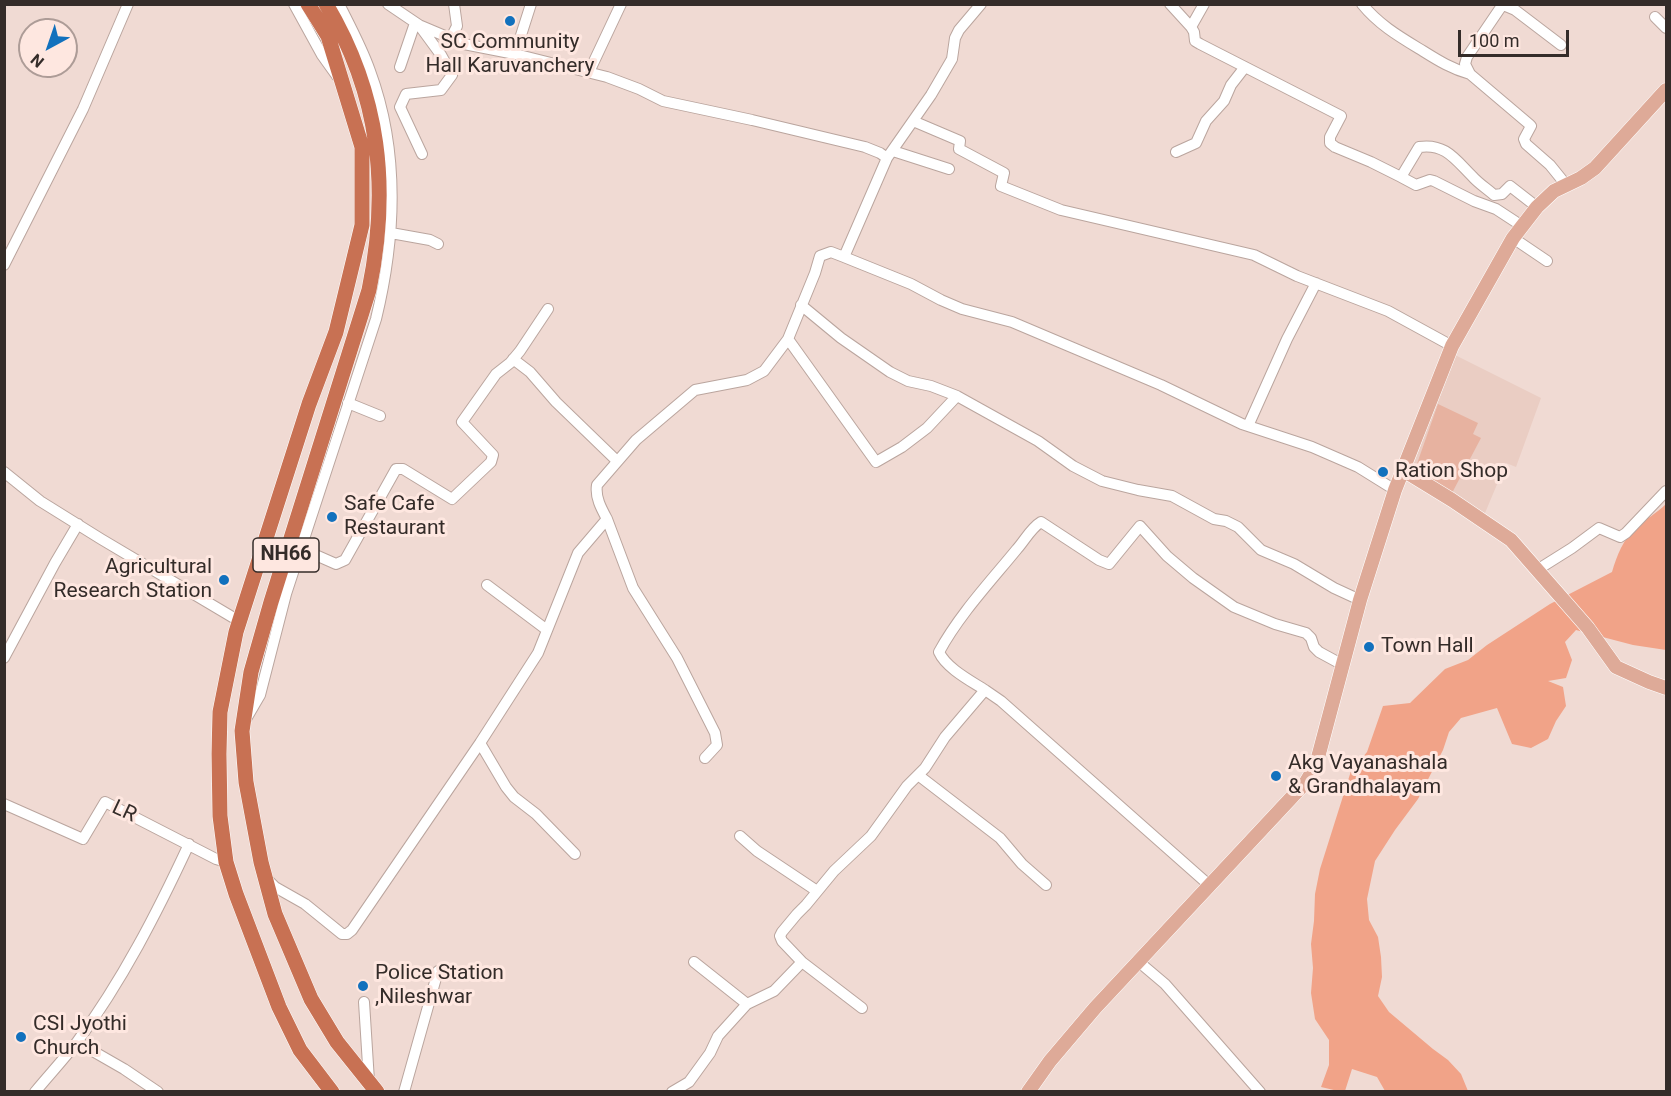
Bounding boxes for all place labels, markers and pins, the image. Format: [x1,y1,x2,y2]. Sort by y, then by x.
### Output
marker: SC Community Hall Karuvanchery [503,14,517,28]
place label: SC Community Hall Karuvanchery [425,30,595,80]
place label: Ration Shop [1395,459,1508,485]
marker: Ration Shop [1376,465,1390,479]
place label: Safe Cafe Restaurant [344,492,445,542]
marker: Safe Cafe Restaurant [325,510,339,524]
place label: Agricultural Research Station [54,555,212,605]
marker: Agricultural Research Station [217,573,231,587]
place label: Town Hall [1381,634,1474,660]
marker: Town Hall [1362,640,1376,654]
place label: Akg Vayanashala & Grandhalayam [1288,751,1448,801]
marker: Akg Vayanashala & Grandhalayam [1269,769,1283,783]
place label: Police Station ,Nileshwar [375,961,504,1011]
marker: Police Station ,Nileshwar [356,979,370,993]
place label: CSI Jyothi Church [33,1012,127,1062]
marker: CSI Jyothi Church [14,1030,28,1044]

